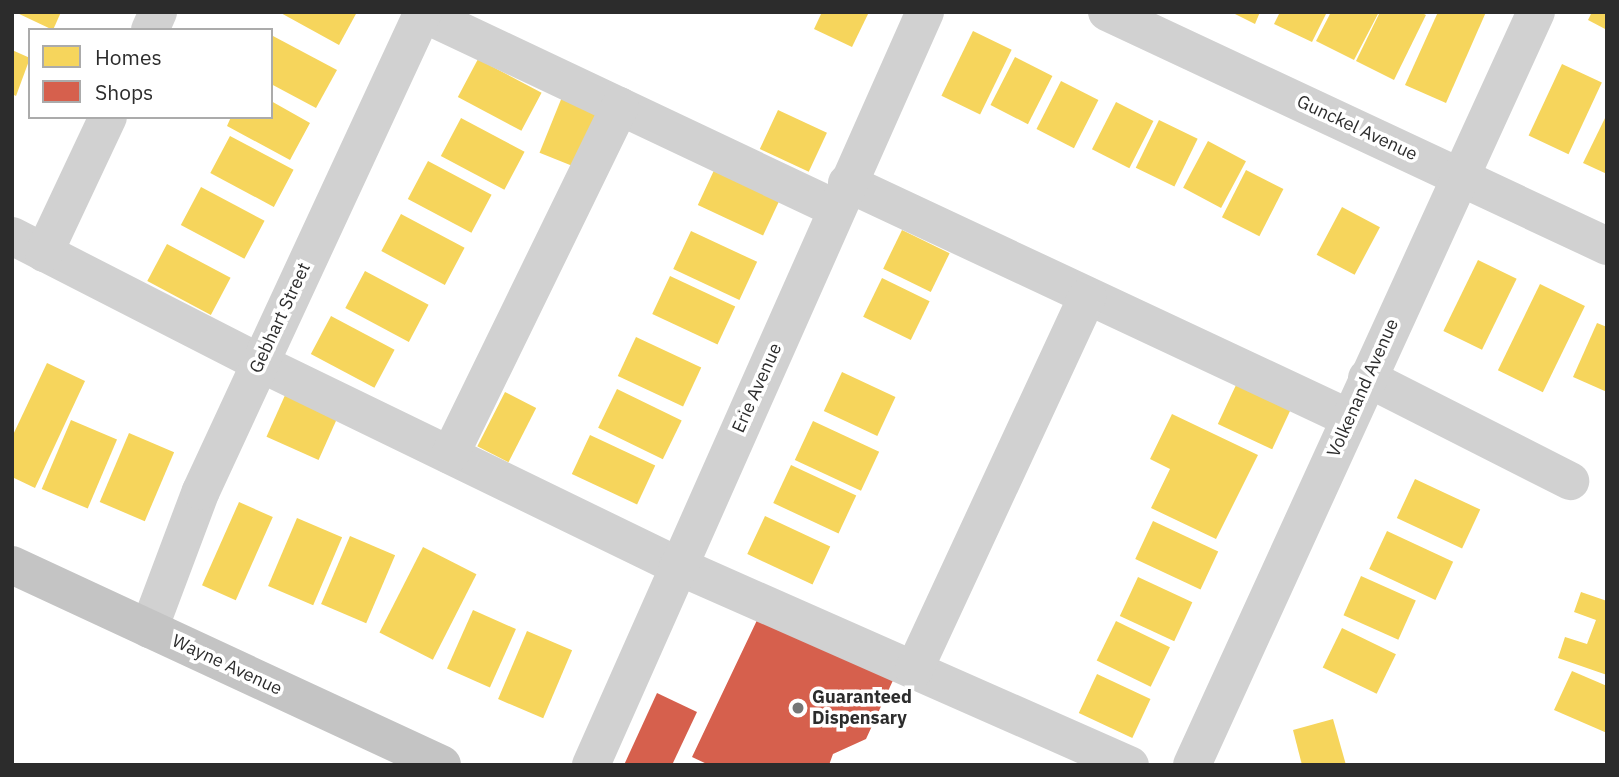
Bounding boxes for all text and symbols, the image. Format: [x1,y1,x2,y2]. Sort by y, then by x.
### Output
legend [28,28,273,119]
text: Homes [95,43,162,71]
text: Shops [95,78,153,106]
street label: Gunckel Avenue [1293,91,1421,165]
street label: Gebhart Street [245,259,315,377]
street label: Volkenand Avenue [1323,315,1403,461]
street label: Erie Avenue [728,340,786,436]
street label: Wayne Avenue [169,630,285,700]
place label: Guaranteed Dispensary [812,687,912,730]
marker: Guaranteed Dispensary [790,700,806,716]

